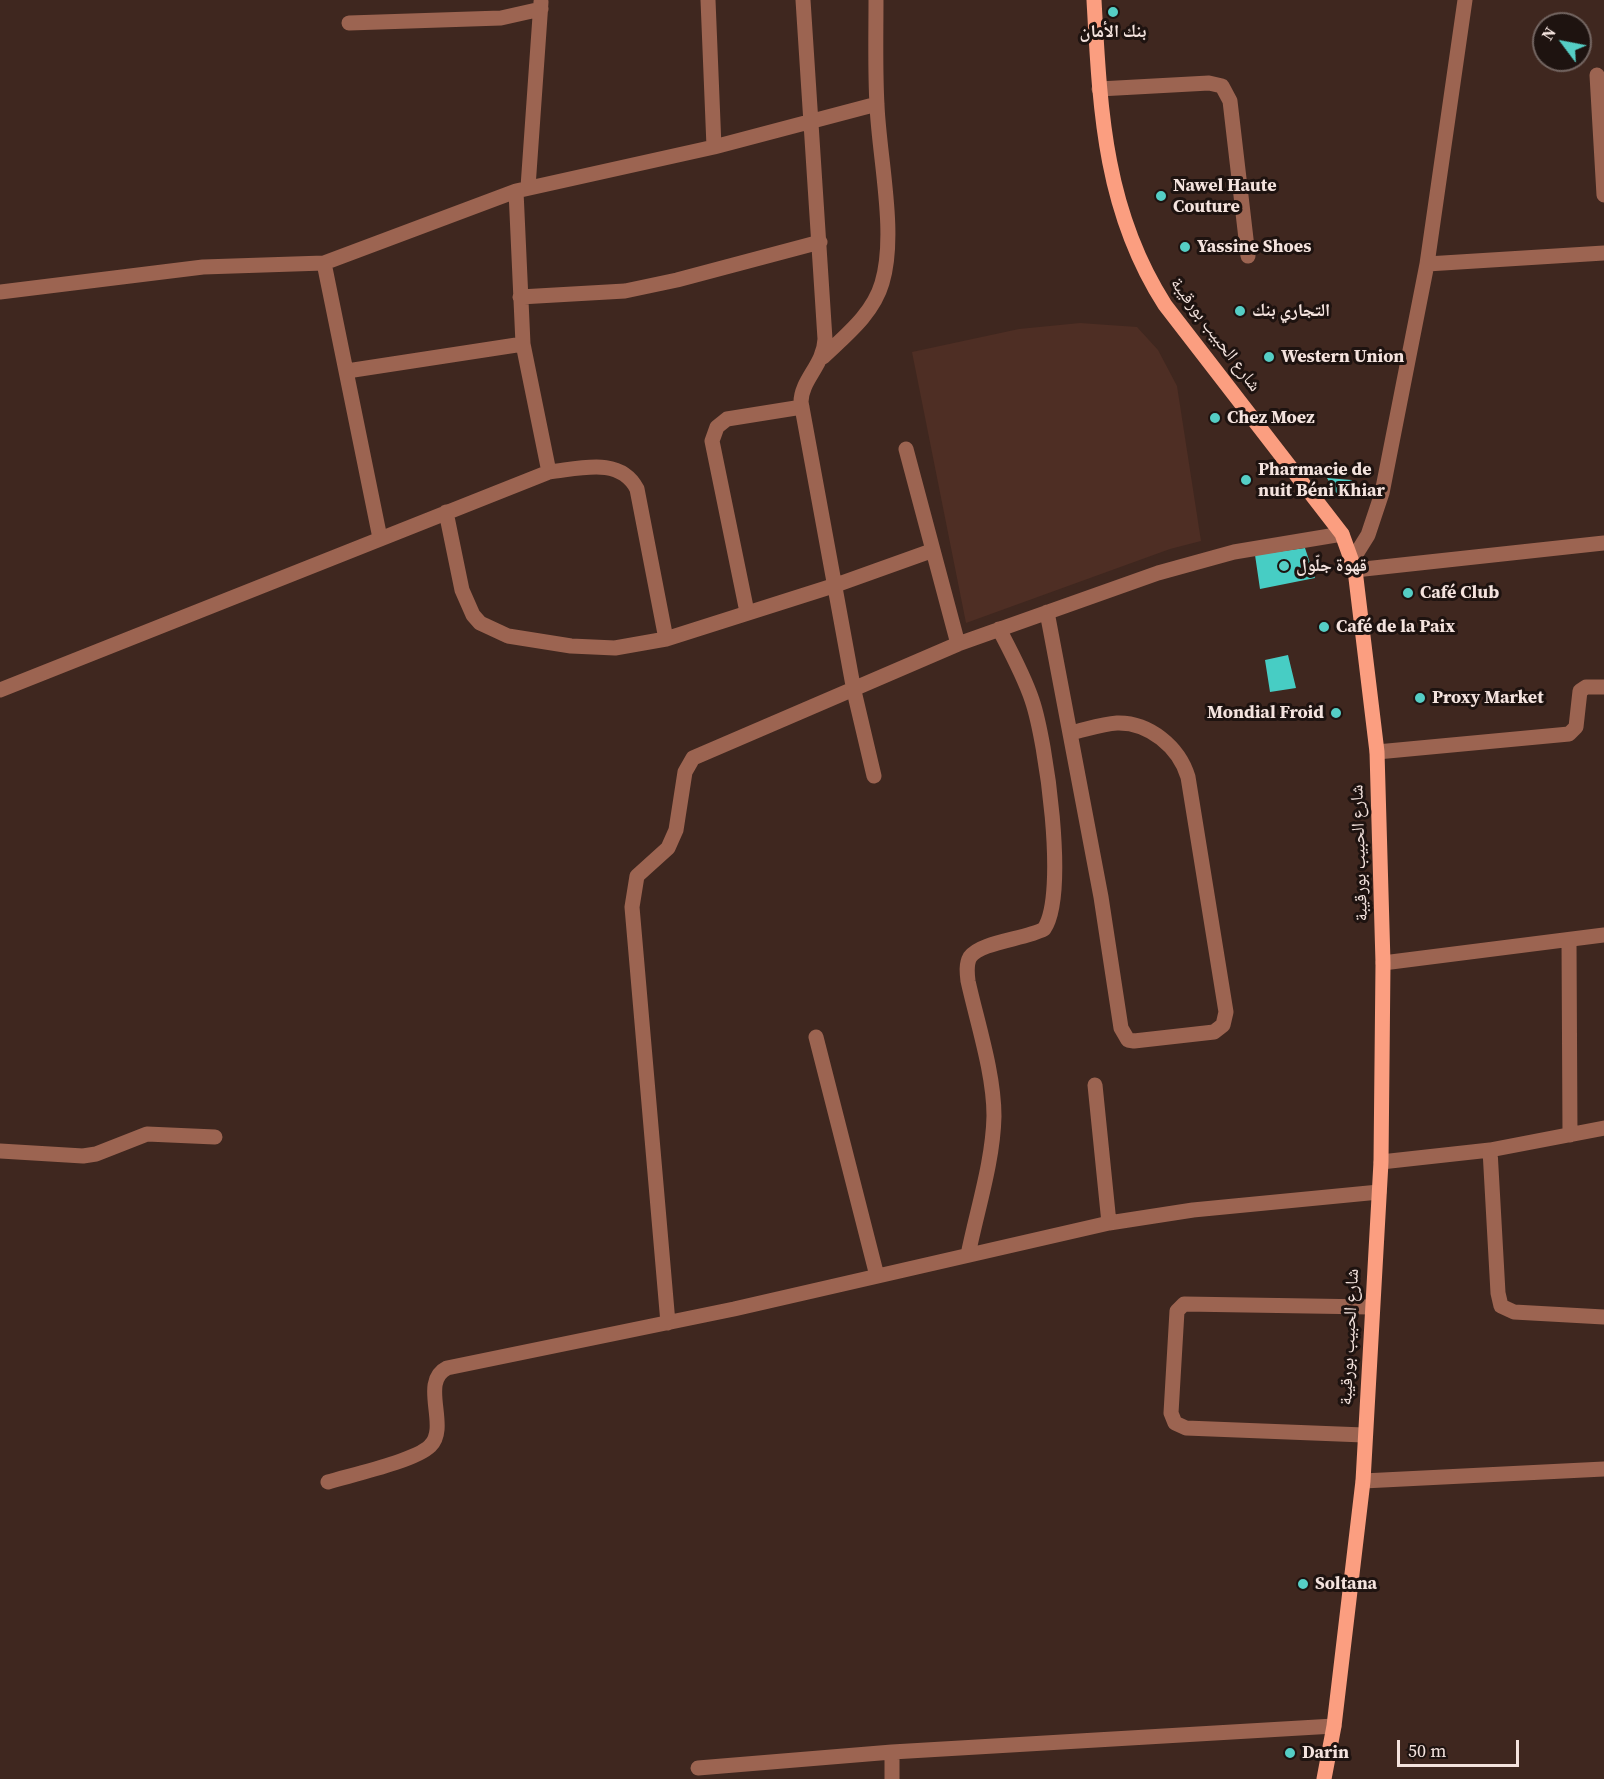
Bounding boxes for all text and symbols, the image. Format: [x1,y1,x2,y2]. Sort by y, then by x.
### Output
marker: بنك الأمان [1106,5,1120,19]
north arrow [1532,12,1592,72]
place label: بنك الأمان [1080,21,1146,43]
text: N [1536,23,1561,44]
place label: Nawel Haute Couture [1173,175,1277,218]
marker: Nawel Haute Couture [1154,189,1168,203]
place label: Yassine Shoes [1197,236,1311,258]
marker: Yassine Shoes [1178,240,1192,254]
street label: شارع الحبيب بورقيبة [1165,274,1265,396]
place label: التجاري بنك [1252,300,1330,322]
marker: التجاري بنك [1233,304,1247,318]
place label: Western Union [1281,346,1404,368]
marker: Western Union [1262,350,1276,364]
place label: Chez Moez [1227,407,1315,429]
marker: Chez Moez [1208,411,1222,425]
place label: Pharmacie de nuit Béni Khiar [1258,459,1385,502]
marker: Pharmacie de nuit Béni Khiar [1239,473,1253,487]
place label: قهوة جلّول [1296,555,1367,577]
marker: قهوة جلّول [1277,559,1291,573]
place label: Café Club [1420,582,1499,604]
marker: Café Club [1401,586,1415,600]
place label: Café de la Paix [1336,616,1455,638]
marker: Café de la Paix [1317,620,1331,634]
place label: Proxy Market [1432,687,1544,709]
marker: Proxy Market [1413,691,1427,705]
place label: Mondial Froid [1207,702,1324,724]
marker: Mondial Froid [1329,706,1343,720]
street label: شارع الحبيب بورقيبة [1347,784,1373,922]
street label: شارع الحبيب بورقيبة [1336,1268,1364,1406]
place label: Soltana [1315,1573,1377,1595]
marker: Soltana [1296,1577,1310,1591]
scale bar [1400,1728,1522,1766]
text: 50 m [1408,1738,1446,1763]
place label: Darin [1302,1742,1349,1764]
marker: Darin [1283,1746,1297,1760]

